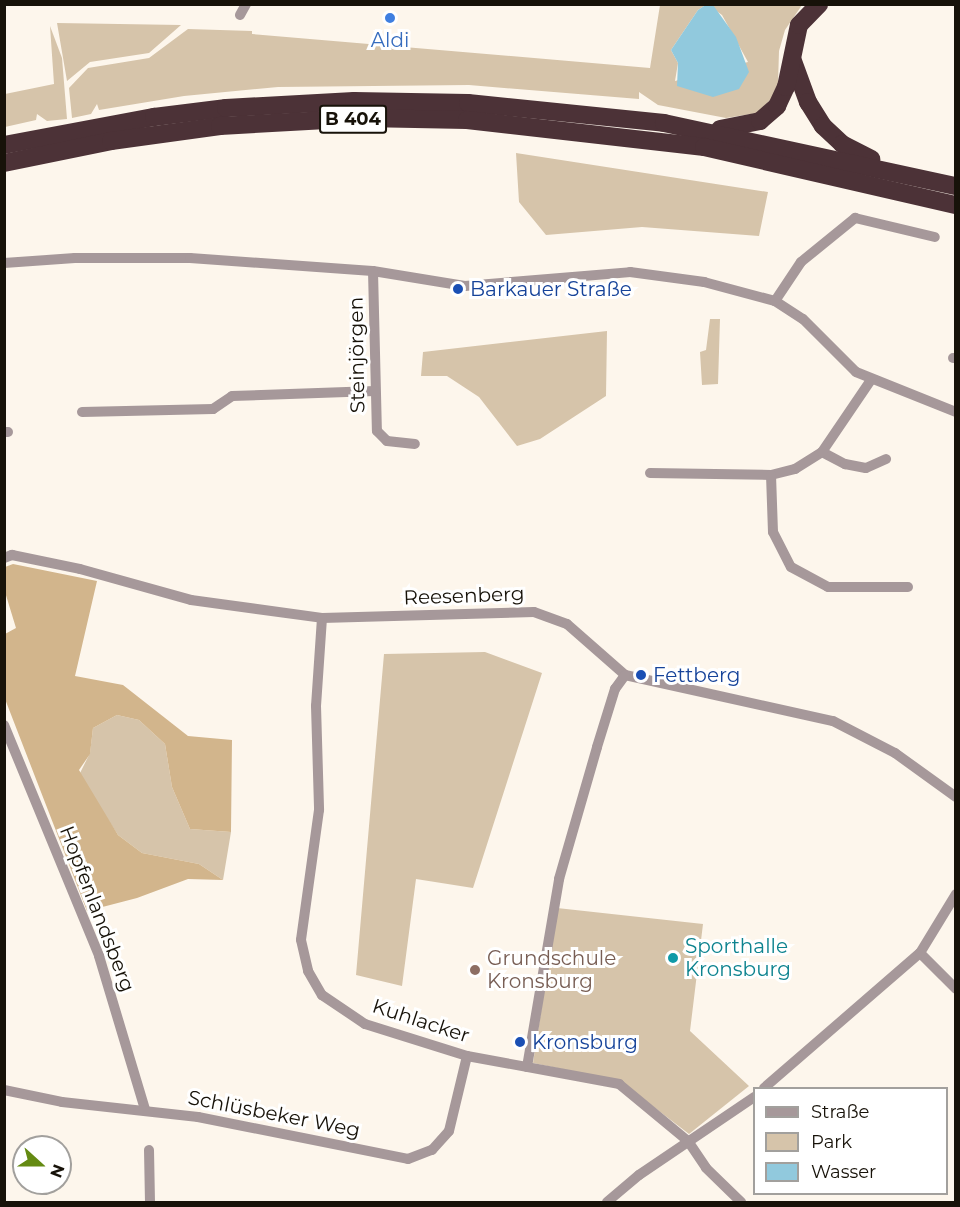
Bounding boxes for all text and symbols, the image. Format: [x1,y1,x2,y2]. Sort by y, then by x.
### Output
marker: Aldi [383,11,397,25]
place label: Aldi [371,28,409,52]
road number: B 404 [318,104,388,134]
place label: Barkauer Straße [470,277,632,301]
marker: Barkauer Straße [451,282,465,296]
street label: Steinjörgen [344,297,370,413]
street label: Reesenberg [403,582,525,610]
place label: Fettberg [653,663,740,687]
marker: Fettberg [634,668,648,682]
street label: Hopfenlandsberg [54,823,140,995]
place label: Sporthalle Kronsburg [685,934,791,981]
place label: Grundschule Kronsburg [487,946,616,993]
marker: Sporthalle Kronsburg [666,951,680,965]
marker: Grundschule Kronsburg [468,963,482,977]
street label: Kuhlacker [369,994,473,1048]
place label: Kronsburg [532,1030,638,1054]
marker: Kronsburg [513,1035,527,1049]
street label: Schlüsbeker Weg [186,1086,362,1142]
legend [753,1087,948,1195]
text: Straße [811,1101,869,1123]
text: Park [811,1131,852,1153]
north arrow [12,1135,72,1195]
text: N [46,1161,69,1180]
text: Wasser [811,1161,876,1183]

